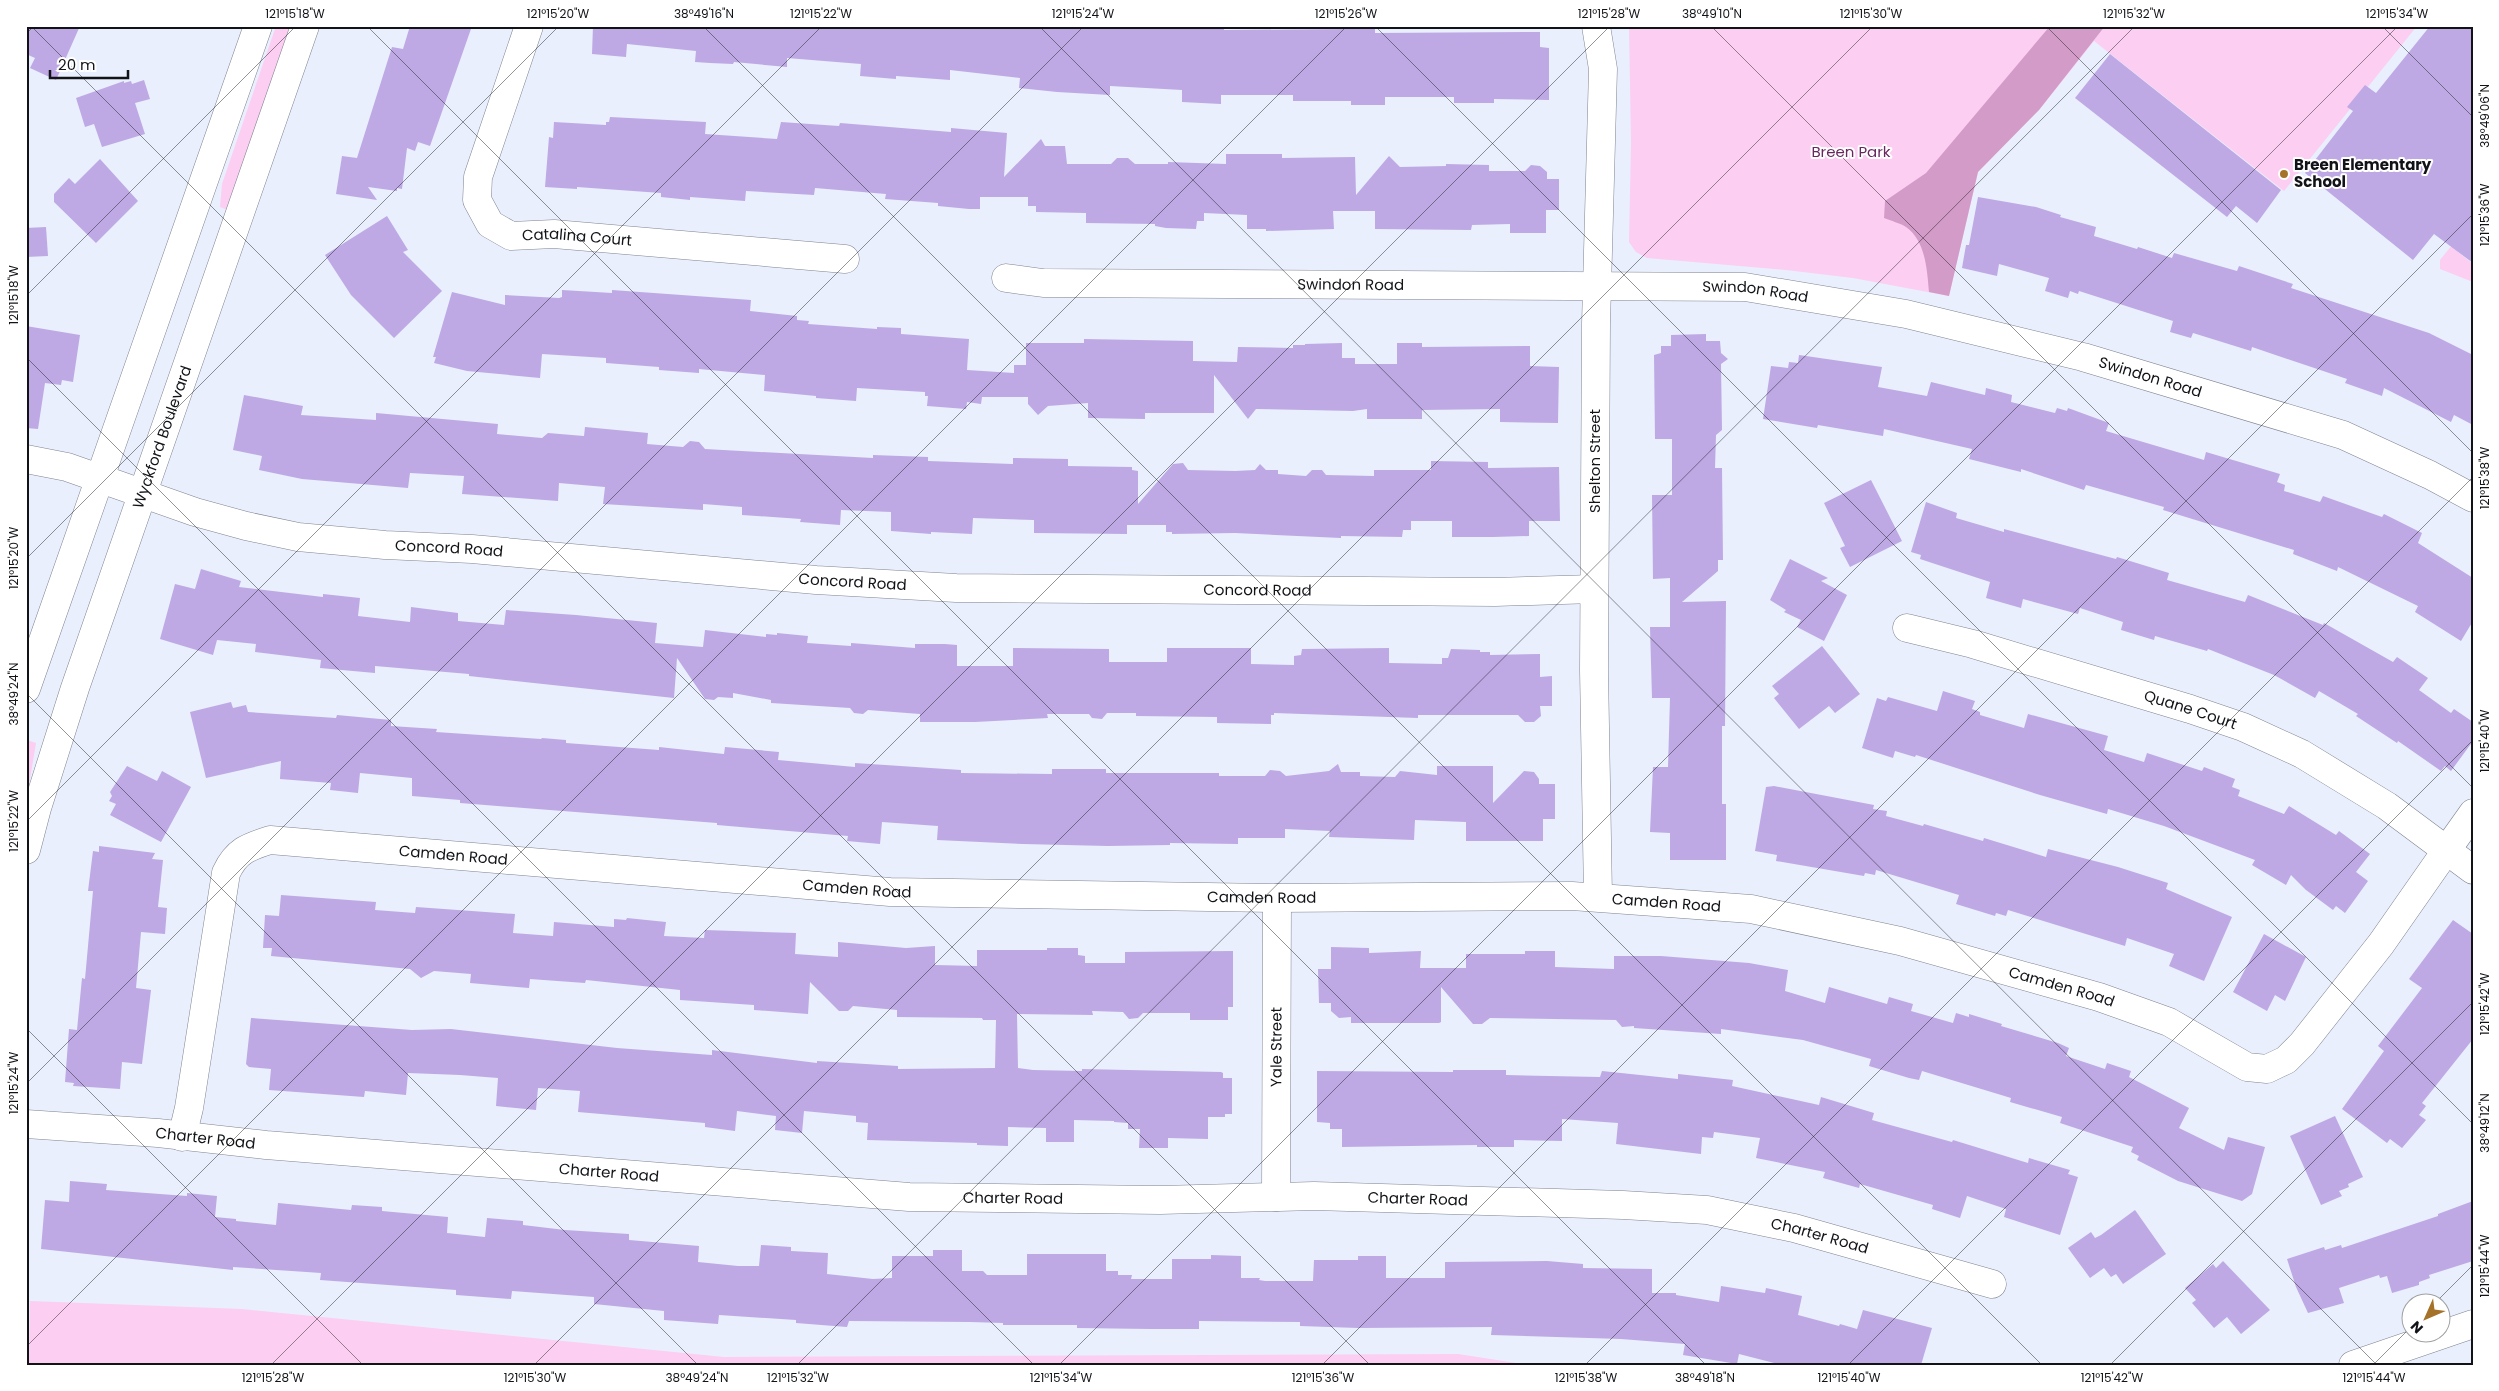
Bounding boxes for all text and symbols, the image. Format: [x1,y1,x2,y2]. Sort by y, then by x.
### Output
text: 121°15'18"W [265,5,325,22]
text: 121°15'20"W [527,5,590,22]
text: 38°49'16"N [674,5,734,22]
text: 121°15'22"W [790,5,852,22]
text: 121°15'24"W [1052,5,1115,22]
text: 121°15'26"W [1315,5,1378,22]
text: 121°15'28"W [1578,5,1641,22]
text: 38°49'10"N [1682,5,1742,22]
text: 121°15'30"W [1840,5,1903,22]
text: 121°15'32"W [2103,5,2165,22]
text: 121°15'34"W [2366,5,2429,22]
scale bar [50,48,128,80]
text: 20 m [58,54,96,75]
text: 38°49'06"N [2476,84,2493,148]
park label: Breen Park [1811,141,1891,162]
place label: Breen Elementary School [2294,154,2432,192]
marker: Breen Elementary School [2278,168,2290,180]
text: 121°15'36"W [2476,183,2493,246]
street label: Catalina Court [521,223,633,251]
text: 121°15'18"W [5,265,22,325]
street label: Swindon Road [1297,273,1404,295]
street label: Swindon Road [1702,276,1810,307]
street label: Swindon Road [2096,351,2205,402]
street label: Wyckford Boulevard [127,363,196,511]
street label: Shelton Street [1584,409,1605,513]
text: 121°15'38"W [2476,446,2493,509]
text: 121°15'20"W [5,526,22,589]
street label: Concord Road [395,534,504,562]
street label: Concord Road [798,567,907,595]
street label: Concord Road [1203,579,1312,601]
text: 38°49'24"N [5,663,22,725]
street label: Quane Court [2141,685,2240,734]
text: 121°15'40"W [2476,709,2493,773]
text: 121°15'22"W [5,790,22,852]
street label: Camden Road [398,840,509,870]
street label: Camden Road [802,874,912,902]
street label: Camden Road [1207,886,1316,908]
street label: Camden Road [1611,888,1722,917]
street label: Camden Road [2006,961,2118,1012]
text: 121°15'42"W [2476,972,2493,1035]
street label: Yale Street [1265,1007,1287,1087]
text: 121°15'24"W [5,1051,22,1114]
text: 38°49'12"N [2476,1093,2493,1153]
street label: Charter Road [154,1122,256,1154]
street label: Charter Road [558,1158,660,1187]
street label: Charter Road [963,1187,1063,1209]
street label: Charter Road [1367,1187,1468,1210]
street label: Charter Road [1769,1212,1871,1259]
text: 121°15'44"W [2476,1234,2493,1298]
north arrow [2402,1294,2452,1344]
text: N [2406,1316,2428,1338]
text: 121°15'28"W [242,1369,305,1386]
text: 121°15'30"W [504,1369,567,1386]
text: 38°49'24"N [666,1369,728,1386]
text: 121°15'32"W [767,1369,829,1386]
text: 121°15'34"W [1030,1369,1093,1386]
text: 121°15'36"W [1292,1369,1355,1386]
text: 121°15'38"W [1555,1369,1618,1386]
text: 38°49'18"N [1675,1369,1735,1386]
text: 121°15'40"W [1817,1369,1881,1386]
text: 121°15'42"W [2081,1369,2144,1386]
text: 121°15'44"W [2342,1369,2406,1386]

